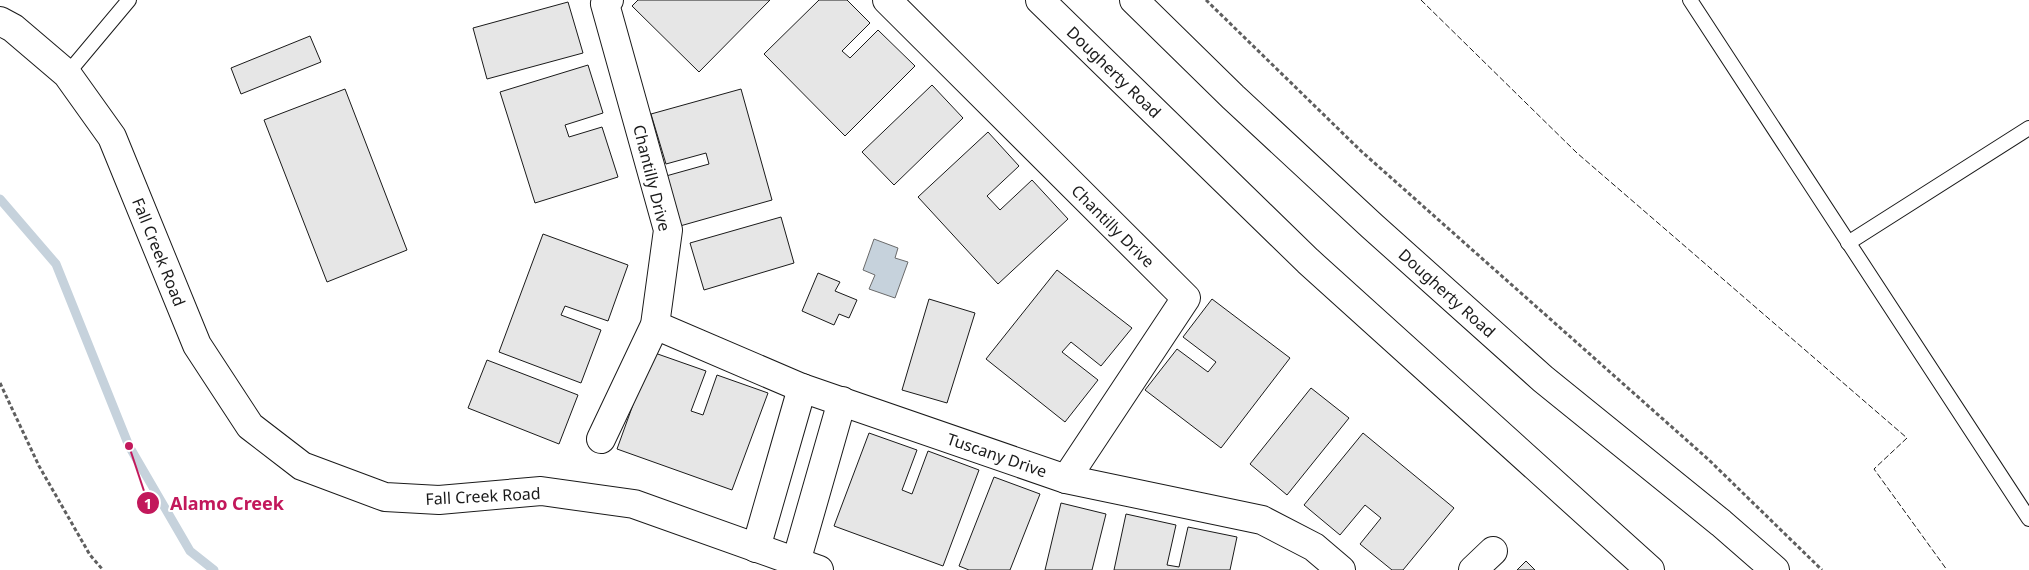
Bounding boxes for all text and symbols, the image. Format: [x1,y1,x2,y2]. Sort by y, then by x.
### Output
street label: Dougherty Road [1062,21,1166,123]
street label: Chantilly Drive [628,122,676,234]
street label: Chantilly Drive [1067,180,1159,272]
street label: Fall Creek Road [127,194,191,310]
street label: Dougherty Road [1394,244,1500,342]
street label: Tuscany Drive [944,428,1050,482]
street label: Fall Creek Road [425,482,541,510]
callout: Alamo Creek [135,487,294,520]
text: Alamo Creek [170,491,285,515]
text: 1 [144,493,152,513]

